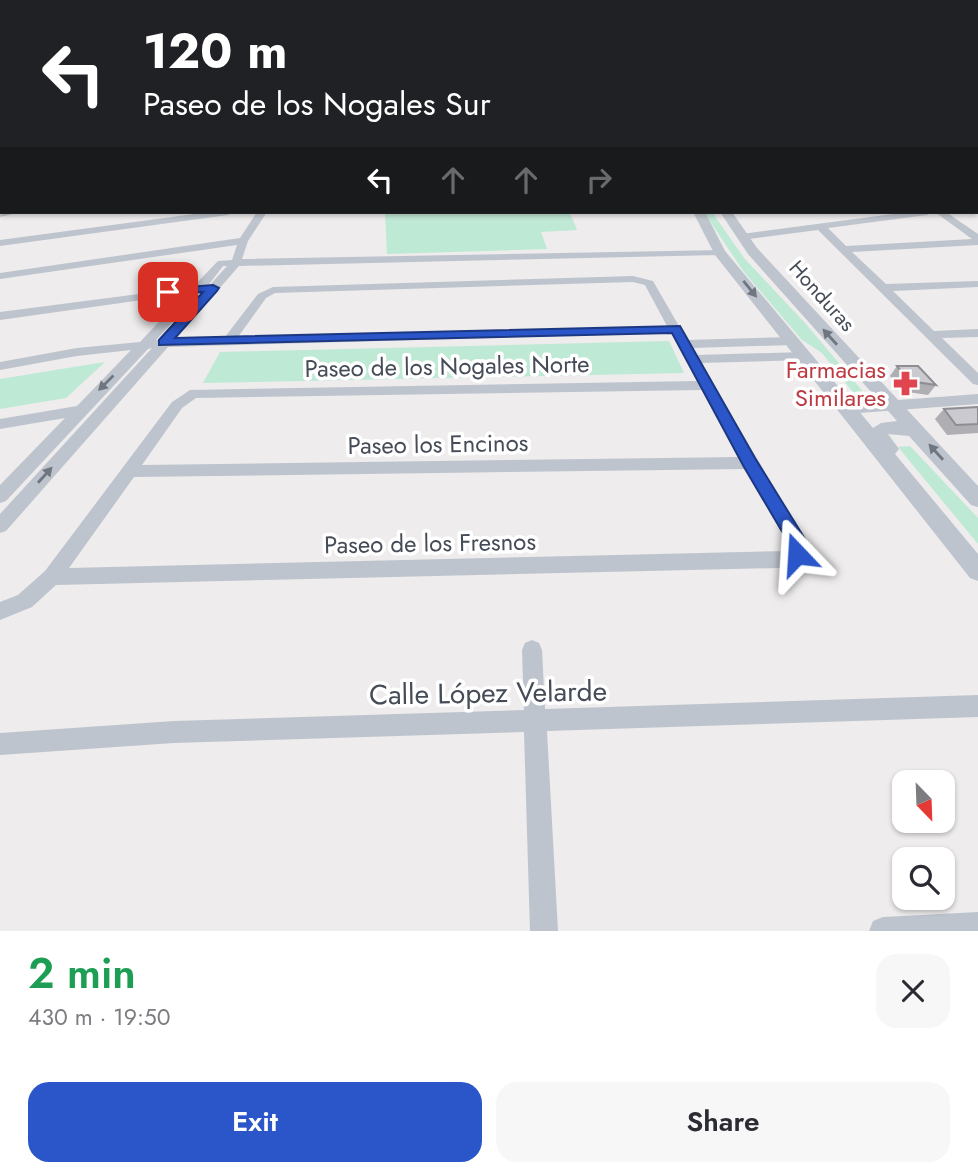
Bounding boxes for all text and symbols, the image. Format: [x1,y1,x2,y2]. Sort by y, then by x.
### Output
text: 120 m [143,16,287,86]
icon: left [28,28,119,119]
text: Paseo de los Nogales Sur [143,81,491,127]
icon: left [361,161,399,199]
icon: ahead [434,161,472,199]
icon: ahead [507,161,545,199]
icon: right [580,161,618,199]
street label: Honduras [782,254,862,338]
pin [138,262,198,322]
icon: arrive [149,273,187,311]
one-way arrow [742,279,757,297]
one-way arrow [823,329,839,346]
street label: Paseo de los Nogales Norte [304,346,590,386]
place label: Farmacias Similares [786,352,886,415]
pharmacy icon: Farmacias Similares [892,369,920,397]
one-way arrow [99,374,115,391]
street label: Paseo los Encinos [347,425,529,463]
one-way arrow [928,444,944,461]
one-way arrow [37,467,53,484]
position arrow [760,517,834,591]
street label: Paseo de los Fresnos [324,524,536,562]
street label: Calle López Velarde [369,670,607,716]
north arrow [892,770,956,833]
map controls [892,770,955,910]
button: search [892,847,955,910]
text: 2 min [28,943,136,1004]
button: close [876,954,950,1028]
text: 430 m · 19:50 [28,1000,171,1034]
button: Exit [28,1082,482,1162]
button: Share [496,1082,950,1162]

